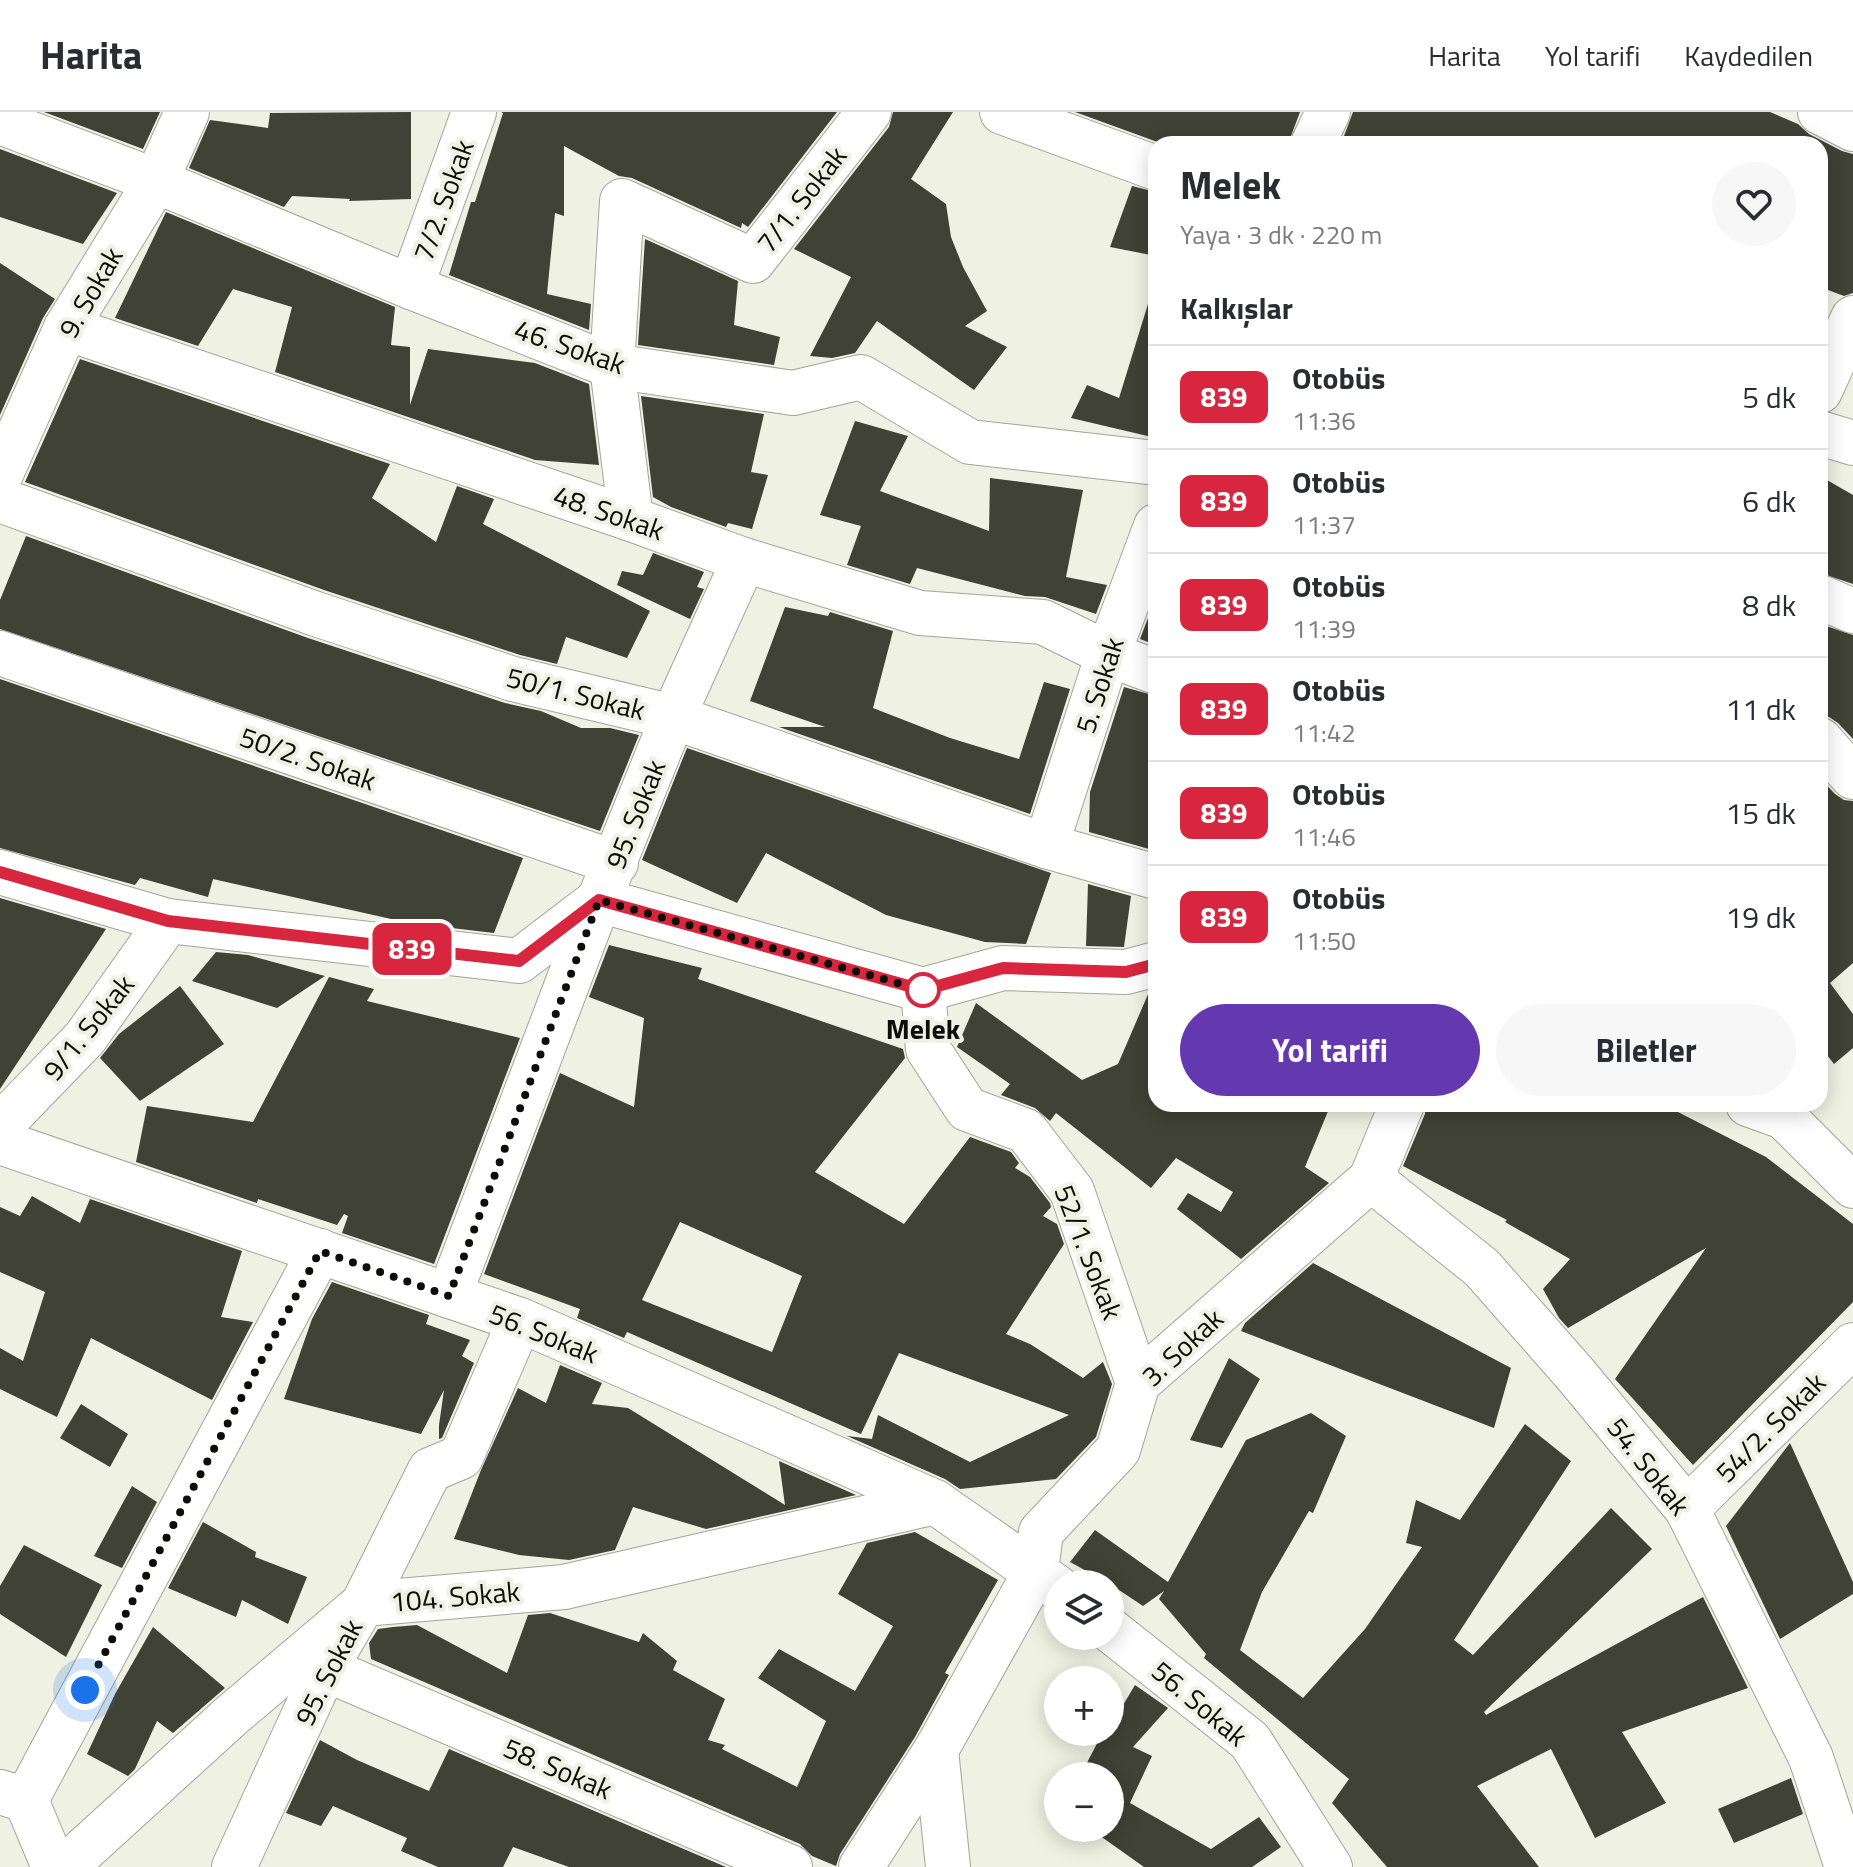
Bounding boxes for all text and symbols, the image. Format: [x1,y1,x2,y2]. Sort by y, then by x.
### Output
text: Harita [40,26,142,84]
text: Harita [1428,34,1501,77]
text: Yol tarifi [1545,34,1640,77]
text: Kaydedilen [1684,34,1813,77]
street label: 7/2. Sokak [401,134,485,266]
street label: 7/1. Sokak [745,136,857,262]
text: Melek [1180,156,1281,214]
button: heart [1712,162,1796,246]
text: Yaya · 3 dk · 220 m [1180,215,1382,254]
street label: 9. Sokak [47,239,133,345]
text: Kalkışlar [1180,285,1293,331]
street label: 46. Sokak [509,307,631,385]
text: Otobüs [1292,355,1386,401]
text: 5 dk [1742,374,1796,420]
text: 839 [1200,375,1248,418]
text: 11:36 [1292,401,1356,440]
text: Otobüs [1292,459,1386,505]
street label: 48. Sokak [548,473,670,551]
text: 6 dk [1742,478,1796,524]
text: 839 [1200,479,1248,522]
text: 11:37 [1292,505,1356,544]
text: Otobüs [1292,563,1386,609]
text: 8 dk [1742,582,1796,628]
text: 839 [1200,583,1248,626]
text: 11:39 [1292,609,1356,648]
street label: 5. Sokak [1063,631,1135,739]
street label: 50/1. Sokak [502,655,650,731]
text: Otobüs [1292,667,1386,713]
text: 11 dk [1726,686,1796,732]
text: 839 [1200,687,1248,730]
text: 11:42 [1292,713,1356,752]
street label: 50/2. Sokak [234,715,382,801]
street label: 95. Sokak [594,753,676,875]
text: Otobüs [1292,771,1386,817]
text: 15 dk [1726,790,1796,836]
text: 839 [1200,791,1248,834]
text: 11:46 [1292,817,1356,856]
text: Otobüs [1292,875,1386,921]
text: 19 dk [1726,894,1796,940]
text: 839 [1200,895,1248,938]
text: 11:50 [1292,921,1356,960]
line badge: 839 [366,923,458,975]
text: 839 [388,927,436,970]
street label: 9/1. Sokak [32,965,144,1089]
marker: Melek [906,973,940,1007]
button: Yol tarifi [1180,1004,1480,1096]
button: Biletler [1496,1004,1796,1096]
place label: Melek [886,1007,961,1050]
street label: 52/1. Sokak [1044,1178,1134,1326]
street label: 56. Sokak [483,1292,605,1374]
street label: 3. Sokak [1131,1298,1233,1396]
street label: 54/2. Sokak [1705,1362,1835,1492]
street label: 54. Sokak [1597,1408,1701,1524]
street label: 104. Sokak [388,1569,522,1623]
map controls [1044,1570,1124,1842]
button: layers [1044,1570,1124,1650]
street label: 95. Sokak [283,1611,373,1733]
street label: 56. Sokak [1142,1650,1258,1756]
button: + [1044,1666,1124,1746]
your location [65,1670,105,1710]
street label: 58. Sokak [497,1726,619,1810]
button: − [1044,1762,1124,1842]

